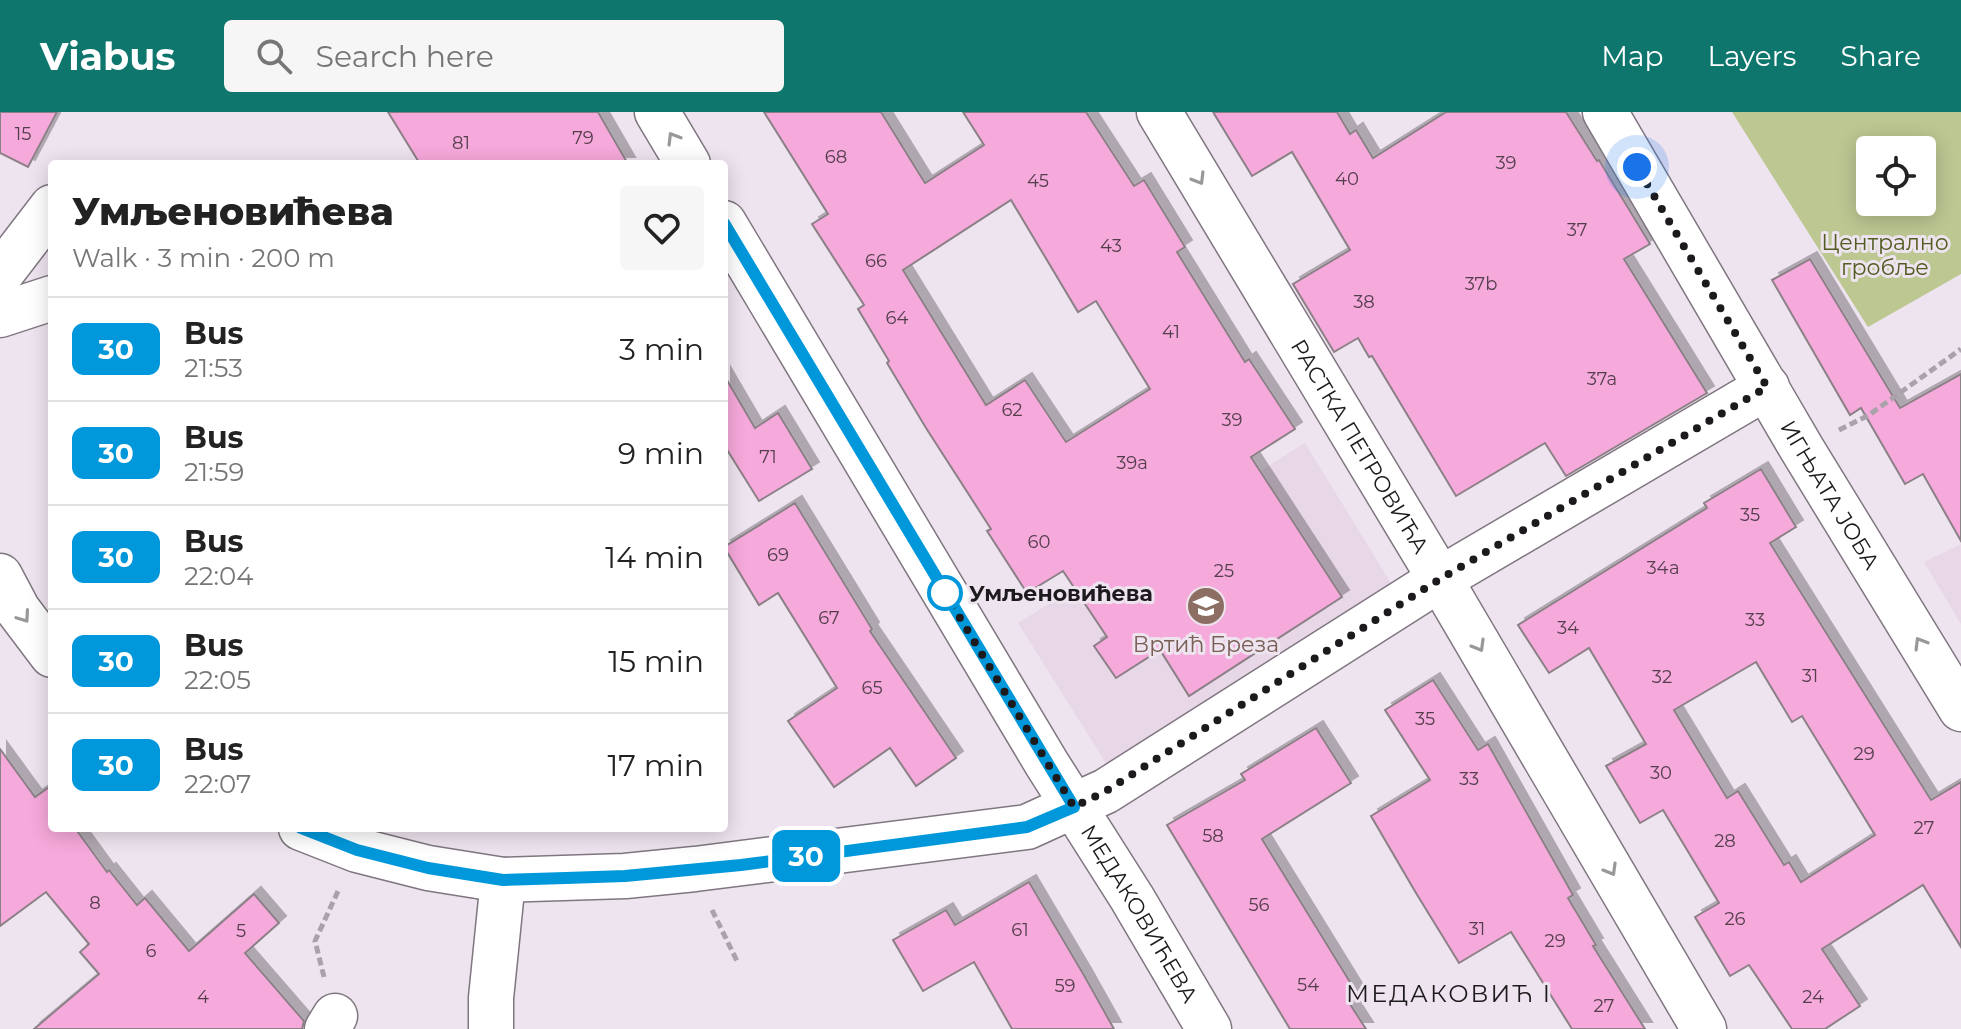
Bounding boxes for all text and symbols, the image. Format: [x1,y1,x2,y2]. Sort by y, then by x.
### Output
search box [224,20,784,92]
text: Viabus [40,33,176,80]
icon: search [252,34,296,78]
text: Search here [316,38,494,75]
text: Map [1601,39,1664,73]
text: Layers [1708,39,1797,73]
text: Share [1841,39,1921,73]
house number: 15 [15,123,31,145]
house number: 79 [572,127,594,149]
house number: 81 [452,132,470,154]
one-way arrow [667,132,683,147]
map controls [1856,136,1936,216]
button: locate [1856,136,1936,216]
house number: 68 [825,146,847,168]
your location [1617,147,1657,187]
house number: 39 [1495,152,1517,174]
house number: 40 [1335,168,1359,190]
house number: 45 [1027,170,1049,192]
one-way arrow [1190,170,1205,185]
button: heart [620,186,704,270]
text: Умљеновићева [72,188,393,235]
house number: 37 [1567,219,1587,241]
park label: Централно гробље [1821,229,1949,281]
house number: 43 [1100,235,1122,257]
text: Walk · 3 min · 200 m [72,242,335,274]
house number: 66 [865,250,887,272]
house number: 37b [1465,273,1497,295]
house number: 38 [1353,291,1375,313]
house number: 64 [886,307,909,329]
text: Bus [184,315,244,352]
house number: 41 [1162,321,1180,343]
text: 3 min [619,331,704,368]
text: 30 [98,332,134,366]
street label: РАСТКА ПЕТРОВИЋА [1285,334,1435,559]
text: 21:53 [184,352,243,384]
house number: 37a [1587,368,1617,390]
house number: 62 [1001,399,1023,421]
house number: 39 [1221,409,1243,431]
street label: ИГЊАТА ЈОБА [1774,416,1886,575]
text: Bus [184,419,244,456]
text: 9 min [618,435,704,472]
text: 30 [98,436,134,470]
house number: 71 [759,446,777,468]
house number: 39a [1116,452,1148,474]
text: 21:59 [184,456,244,488]
house number: 35 [1740,504,1760,526]
text: Bus [184,523,244,560]
house number: 60 [1028,531,1050,553]
text: 14 min [605,539,704,576]
text: 30 [98,540,134,574]
house number: 69 [767,544,789,566]
house number: 34a [1646,557,1680,579]
text: 22:04 [184,560,253,592]
house number: 25 [1214,560,1234,582]
marker: Умљеновићева [928,576,962,610]
place label: Умљеновићева [969,580,1153,607]
school or university icon: Вртић Бреза [1185,585,1227,627]
house number: 67 [818,607,840,629]
one-way arrow [14,609,29,623]
house number: 33 [1745,609,1765,631]
house number: 34 [1557,617,1579,639]
text: Bus [184,627,244,664]
place label: Вртић Бреза [1133,631,1279,658]
one-way arrow [1470,637,1485,652]
one-way arrow [1915,637,1930,652]
text: 15 min [608,643,704,680]
text: 30 [98,644,134,678]
text: 22:05 [184,664,251,696]
house number: 31 [1802,665,1818,687]
house number: 32 [1652,666,1672,688]
house number: 65 [861,677,883,699]
house number: 35 [1415,708,1435,730]
text: Bus [184,731,244,768]
house number: 29 [1853,743,1875,765]
text: 17 min [607,747,704,784]
text: 30 [98,748,134,782]
house number: 30 [1650,762,1672,784]
text: 22:07 [184,768,251,800]
house number: 33 [1459,768,1479,790]
house number: 27 [1914,817,1934,839]
street label: МЕДАКОВИЋЕВА [1075,820,1204,1008]
house number: 58 [1202,825,1224,847]
line badge: 30 [770,830,842,882]
house number: 28 [1714,830,1736,852]
text: 30 [788,839,824,873]
one-way arrow [1601,861,1617,876]
house number: 8 [89,892,101,914]
house number: 56 [1248,894,1270,916]
house number: 26 [1724,908,1746,930]
house number: 31 [1469,918,1485,940]
house number: 61 [1011,919,1029,941]
house number: 5 [236,920,246,942]
house number: 29 [1544,930,1566,952]
house number: 6 [146,940,157,962]
house number: 54 [1297,974,1319,996]
house number: 59 [1054,975,1076,997]
district label: МЕДАКОВИЋ I [1346,979,1552,1008]
house number: 4 [197,986,209,1008]
house number: 24 [1802,986,1824,1008]
house number: 27 [1594,995,1614,1017]

